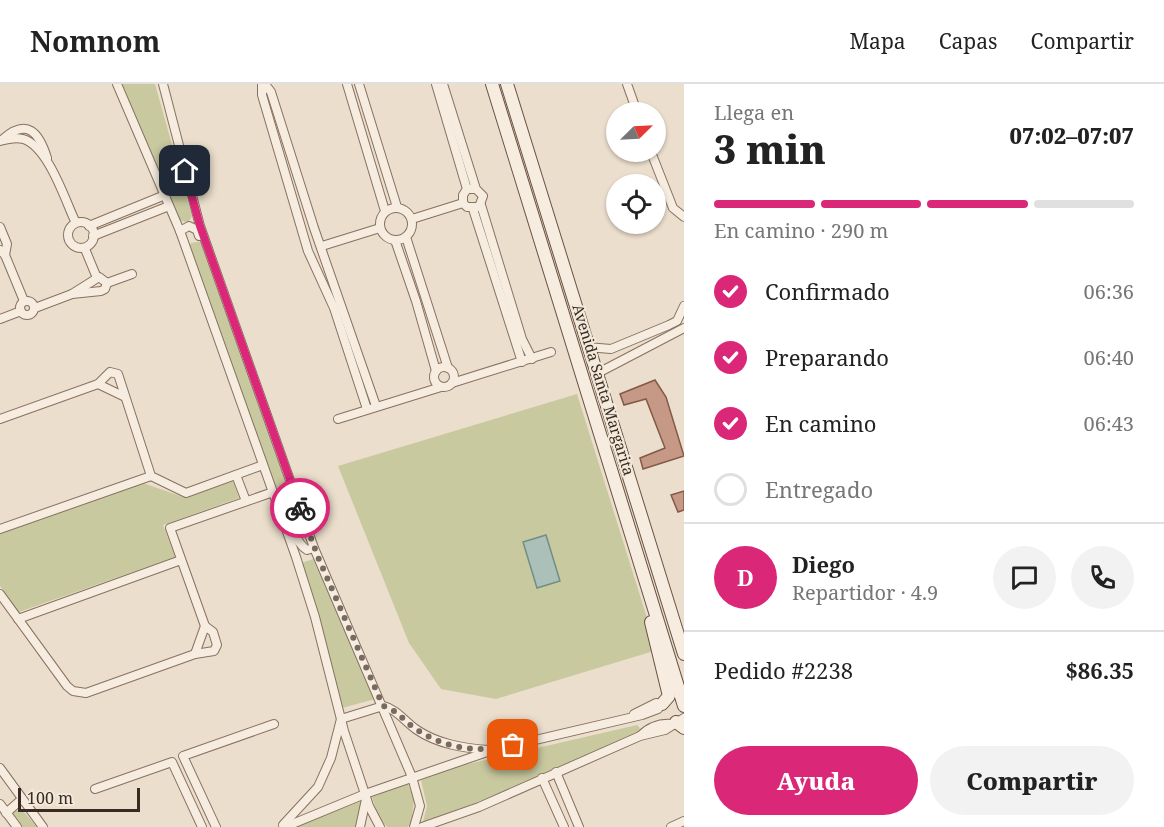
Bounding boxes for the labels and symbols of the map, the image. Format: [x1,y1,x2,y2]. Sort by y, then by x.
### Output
north arrow [606,102,666,162]
pin [159,145,210,196]
street label: Avenida Santa Margarita [568,302,640,478]
courier [270,478,330,538]
pin [487,719,538,770]
scale bar [18,785,140,812]

